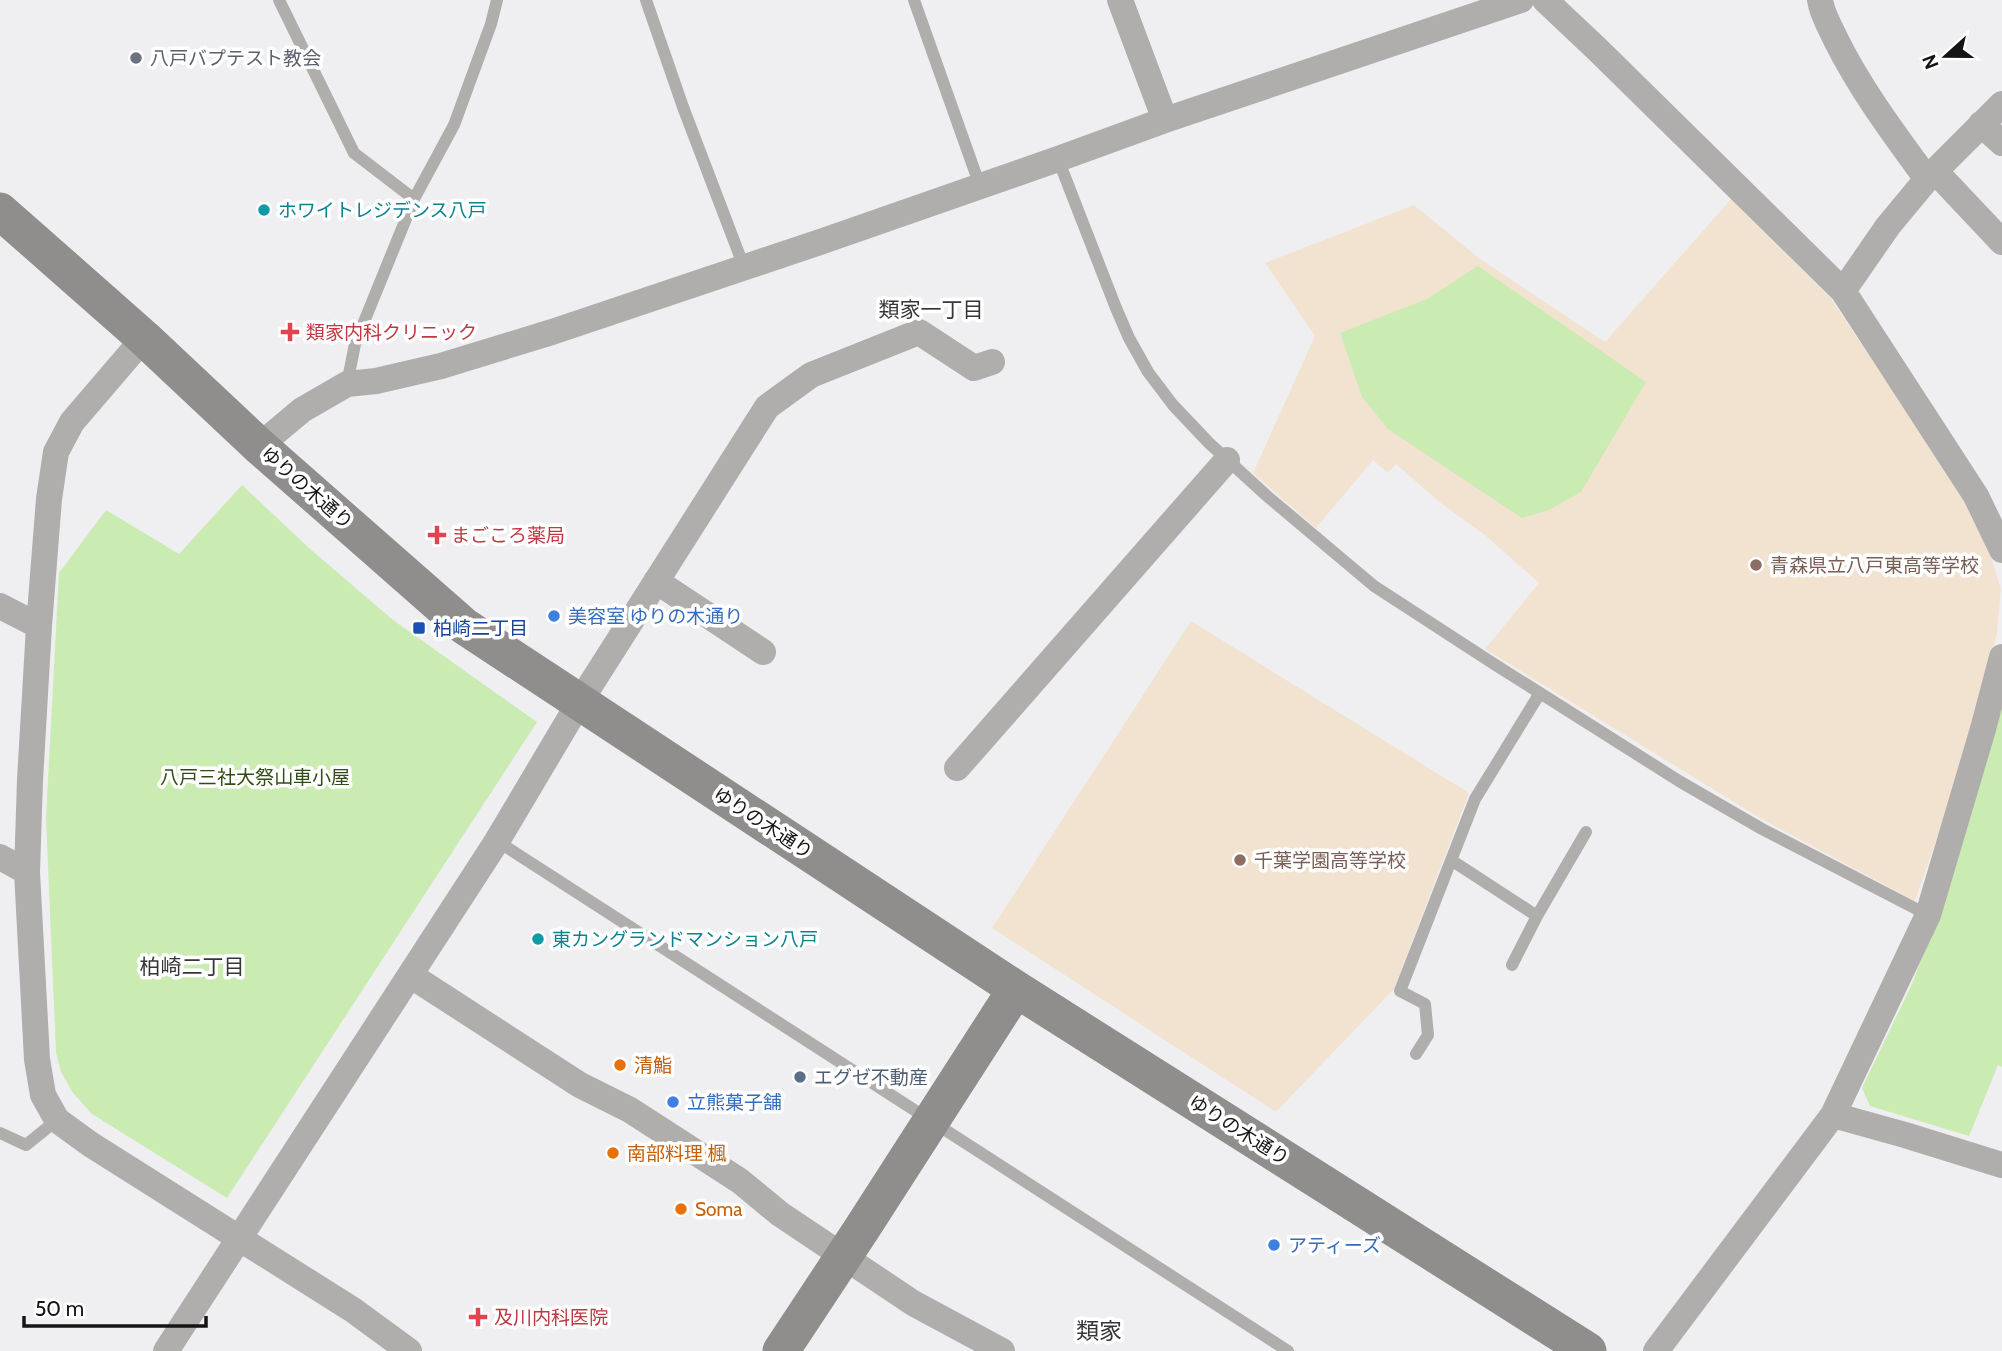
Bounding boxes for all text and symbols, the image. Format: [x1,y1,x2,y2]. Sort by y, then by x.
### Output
north arrow [1911,21,1981,91]
place label: 八戸バプテスト教会 [150,47,321,70]
marker: 八戸バプテスト教会 [128,50,144,66]
text: N [1917,52,1944,72]
place label: ホワイトレジデンス八戸 [278,199,487,222]
marker: ホワイトレジデンス八戸 [256,202,272,218]
district label: 類家一丁目 [879,297,984,322]
place label: 類家内科クリニック [306,321,477,344]
marker: 類家内科クリニック [280,322,300,342]
street label: ゆりの木通り [256,442,358,534]
place label: まごころ薬局 [451,524,565,547]
marker: まごころ薬局 [429,527,445,543]
place label: 青森県立八戸東高等学校 [1770,554,1979,577]
marker: 青森県立八戸東高等学校 [1748,557,1764,573]
place label: 美容室 ゆりの木通り [568,605,743,628]
marker: 美容室 ゆりの木通り [546,608,562,624]
place label: 柏崎二丁目 [433,617,528,640]
marker: 柏崎二丁目 [411,620,427,636]
park label: 八戸三社大祭山車小屋 [160,766,350,789]
street label: ゆりの木通り [709,782,817,864]
place label: 千葉学園高等学校 [1254,849,1406,872]
marker: 千葉学園高等学校 [1232,852,1248,868]
place label: 東カングランドマンション八戸 [552,928,818,951]
marker: 東カングランドマンション八戸 [530,931,546,947]
district label: 柏崎二丁目 [140,954,245,979]
place label: 清鮨 [634,1054,672,1077]
marker: 清鮨 [612,1057,628,1073]
place label: エグゼ不動産 [814,1066,928,1089]
marker: エグゼ不動産 [792,1069,808,1085]
street label: ゆりの木通り [1185,1090,1293,1170]
place label: 立熊菓子舗 [687,1091,782,1114]
marker: 立熊菓子舗 [665,1094,681,1110]
place label: 南部料理 楓 [627,1142,727,1165]
marker: 南部料理 楓 [605,1145,621,1161]
place label: Soma [695,1198,742,1221]
marker: Soma [673,1201,689,1217]
place label: アティーズ [1288,1234,1381,1257]
marker: アティーズ [1266,1237,1282,1253]
scale bar [24,1284,206,1328]
text: 50 m [35,1296,84,1321]
place label: 及川内科医院 [494,1306,608,1329]
marker: 及川内科医院 [468,1307,488,1327]
district label: 類家 [1076,1317,1122,1345]

